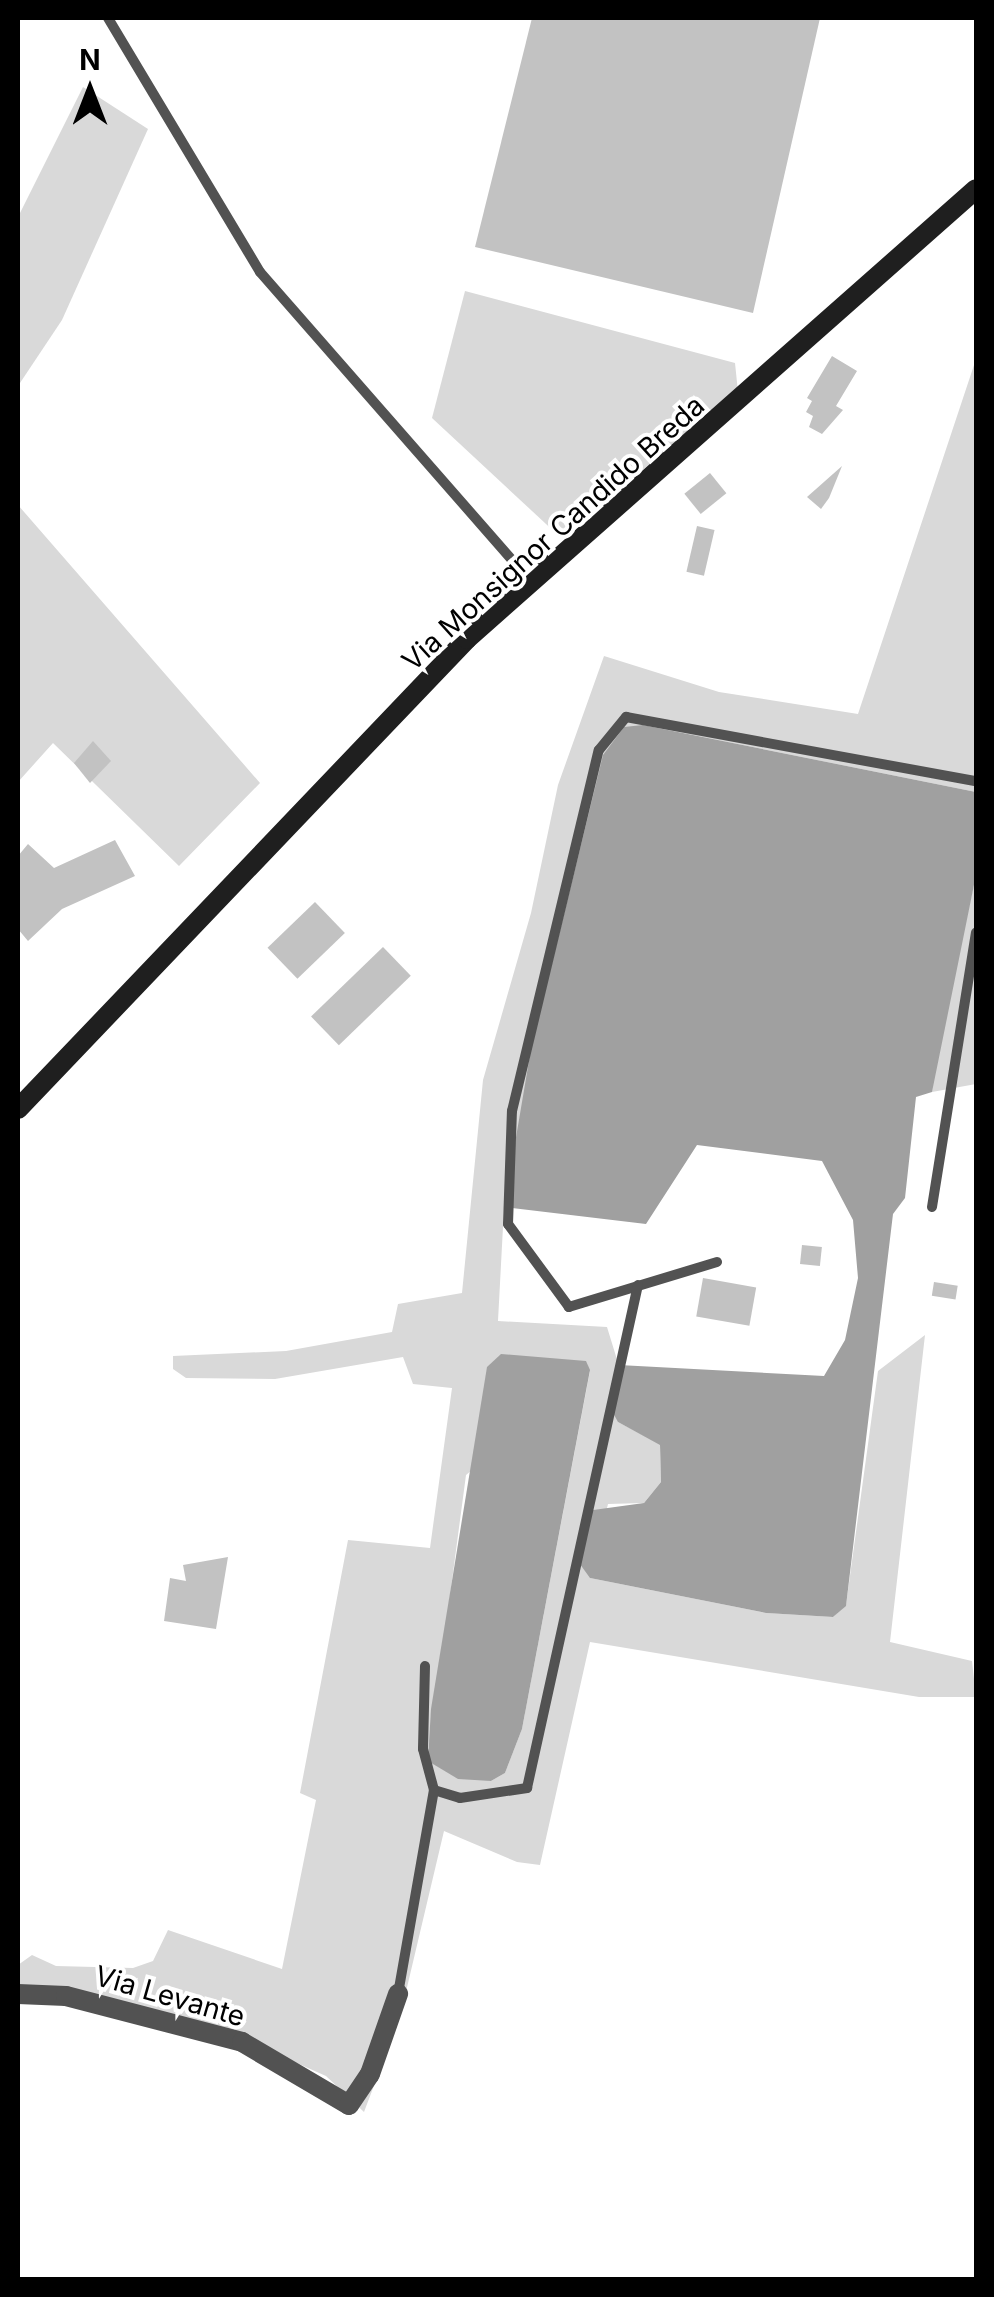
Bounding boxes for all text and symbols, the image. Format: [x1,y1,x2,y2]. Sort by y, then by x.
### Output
north arrow [40,40,140,140]
text: N [79,43,101,77]
street label: Via Monsignor Candido Breda [395,388,711,678]
street label: Via Levante [91,1959,249,2033]

